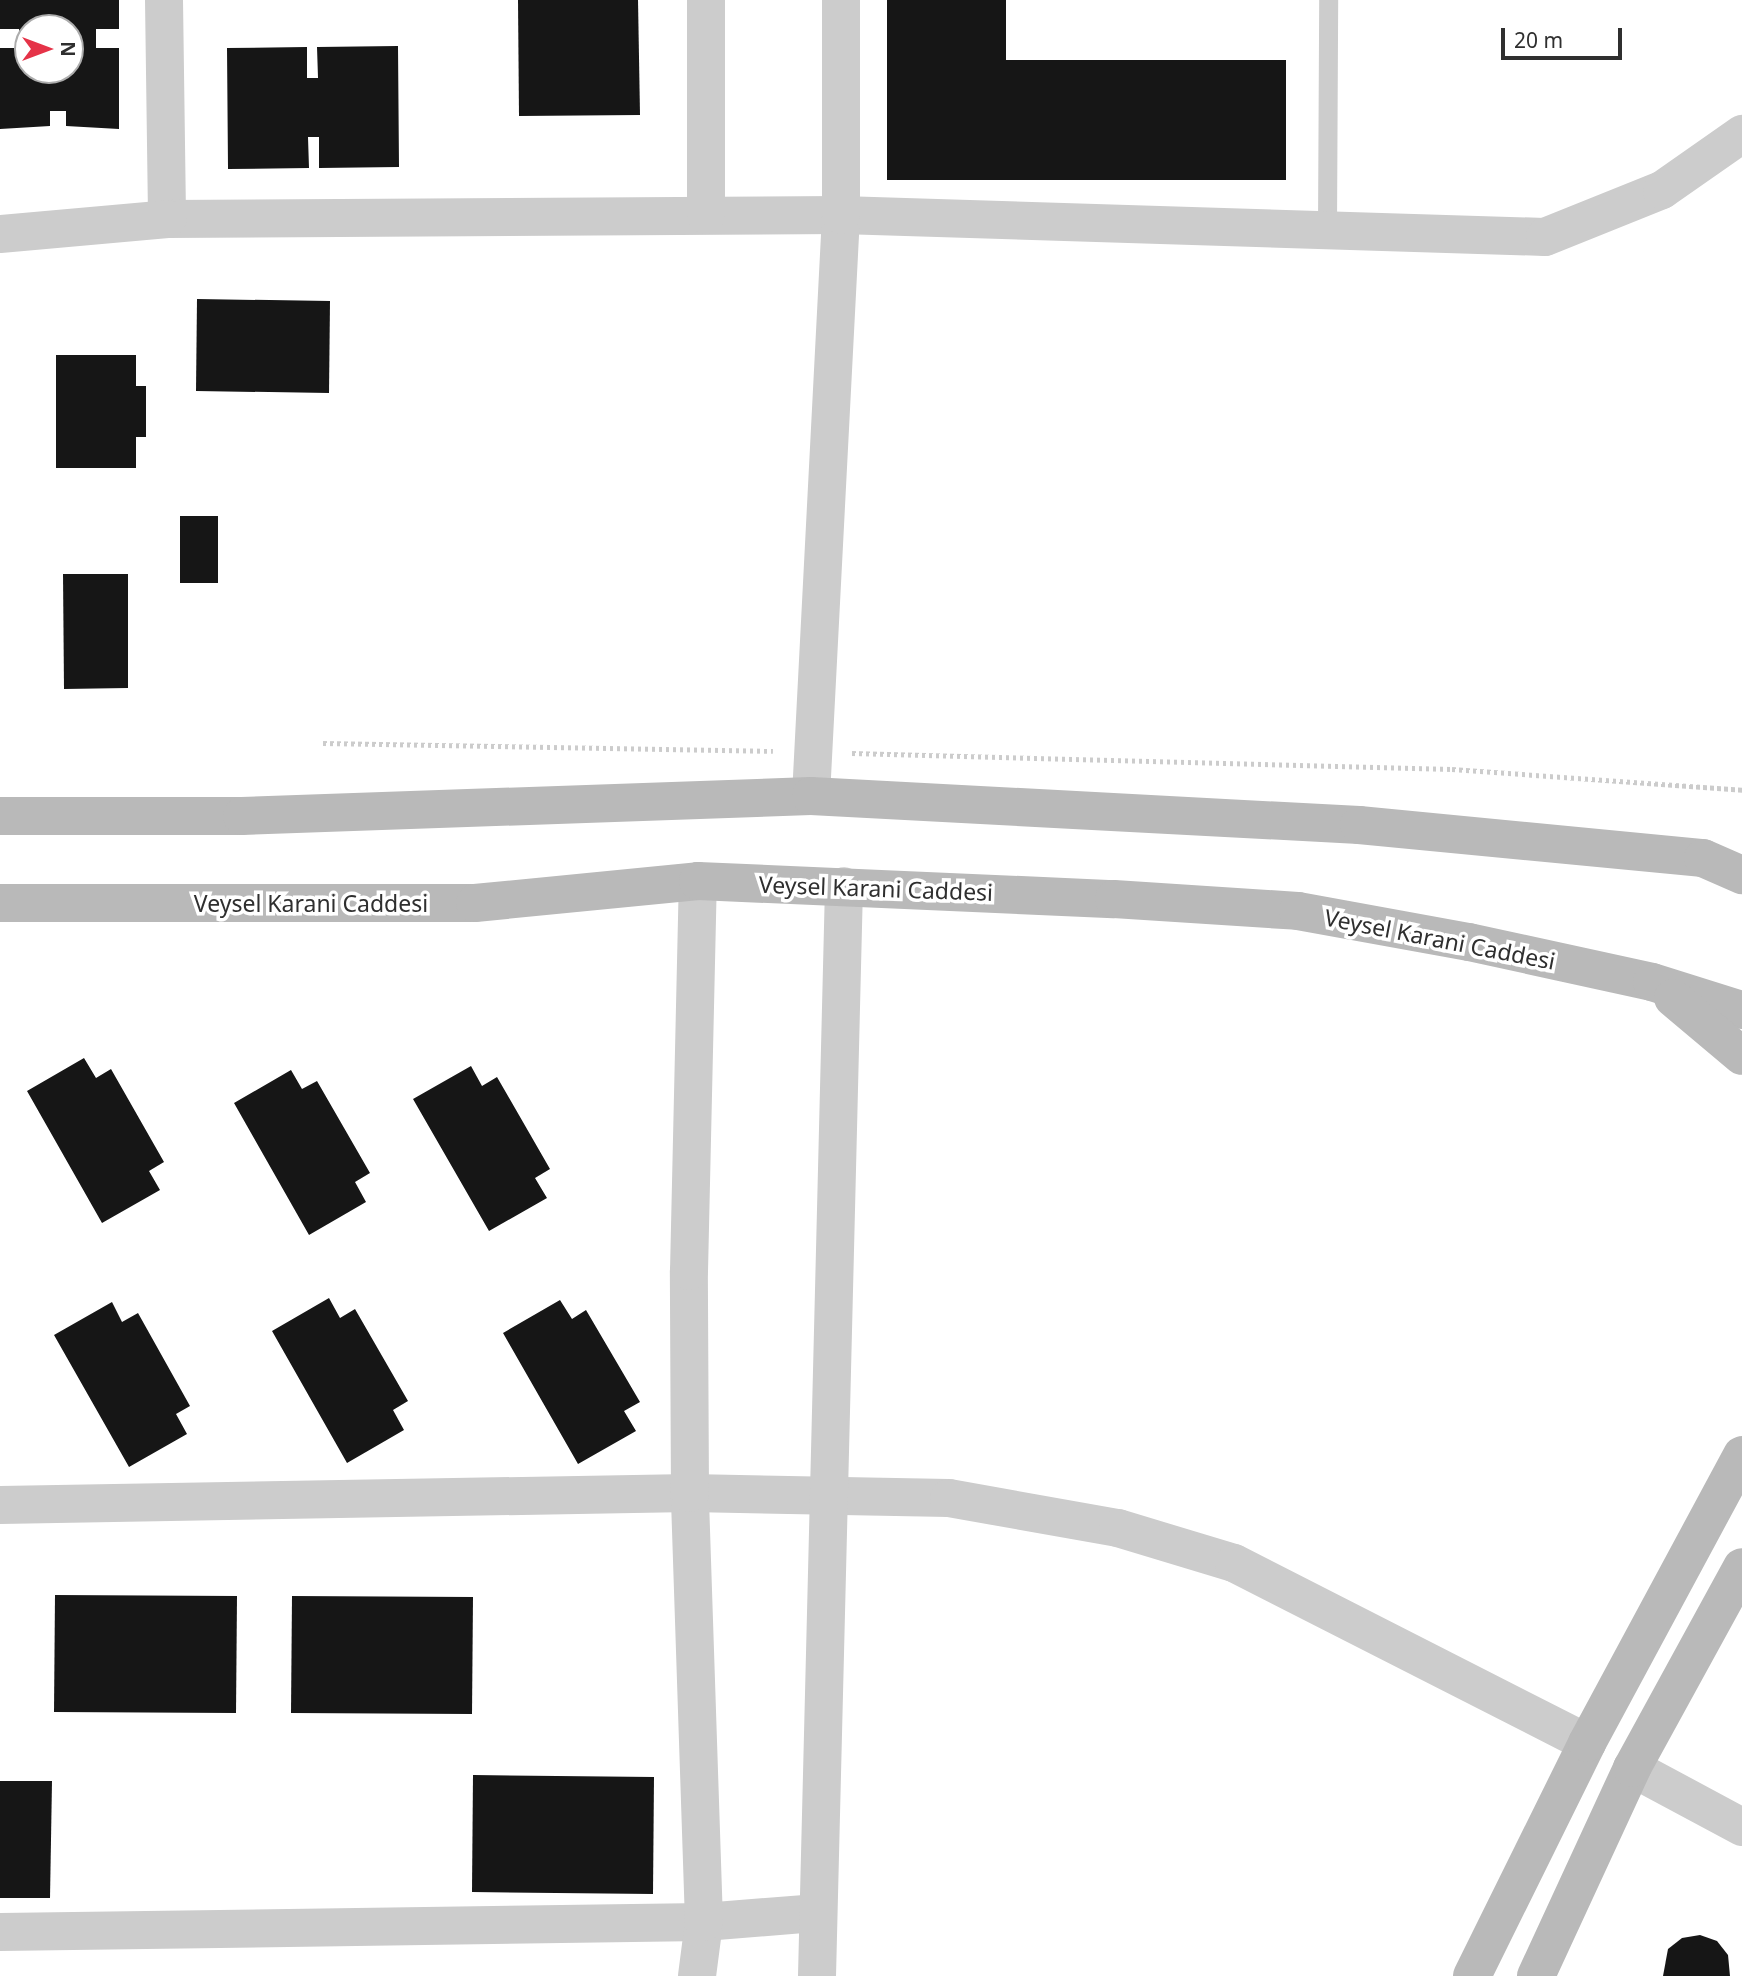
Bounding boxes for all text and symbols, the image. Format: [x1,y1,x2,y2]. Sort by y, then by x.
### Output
north arrow [14,14,84,84]
scale bar [1504,14,1625,58]
text: 20 m [1514,26,1563,54]
text: N [55,41,81,57]
street label: Veysel Karani Caddesi [758,870,994,906]
street label: Veysel Karani Caddesi [194,889,428,917]
street label: Veysel Karani Caddesi [1322,903,1558,975]

